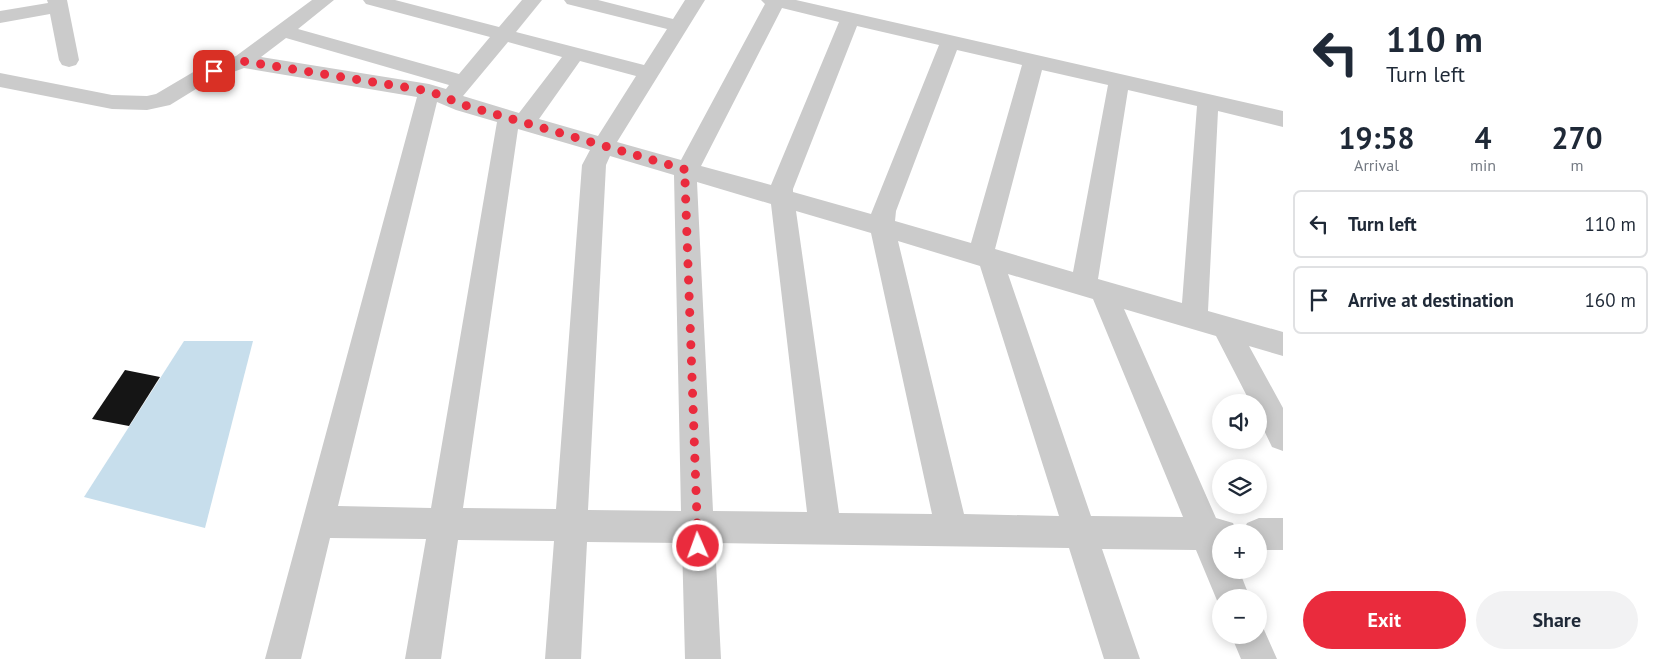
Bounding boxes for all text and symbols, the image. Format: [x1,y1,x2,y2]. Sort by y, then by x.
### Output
text: 110 m [1386,16,1483,62]
icon: left [1303,20,1368,85]
pin [193,50,235,92]
icon: arrive [200,57,228,85]
text: Turn left [1386,60,1465,88]
text: 19:58 [1338,118,1415,157]
text: 4 [1475,118,1492,157]
text: 270 [1551,118,1603,157]
text: Arrival [1354,155,1399,175]
text: min [1470,155,1496,175]
text: m [1571,155,1584,175]
icon: left [1305,210,1333,238]
text: Turn left [1348,212,1417,236]
text: 110 m [1584,212,1636,236]
icon: arrive [1305,286,1333,314]
text: Arrive at destination [1348,288,1514,312]
text: 160 m [1584,288,1636,312]
map controls [1212,394,1267,644]
button: sound [1212,394,1267,449]
button: layers [1212,459,1267,514]
position arrow [671,519,723,571]
button: + [1212,524,1267,579]
button: − [1212,589,1267,644]
button: Exit [1303,591,1466,649]
button: Share [1476,591,1638,649]

